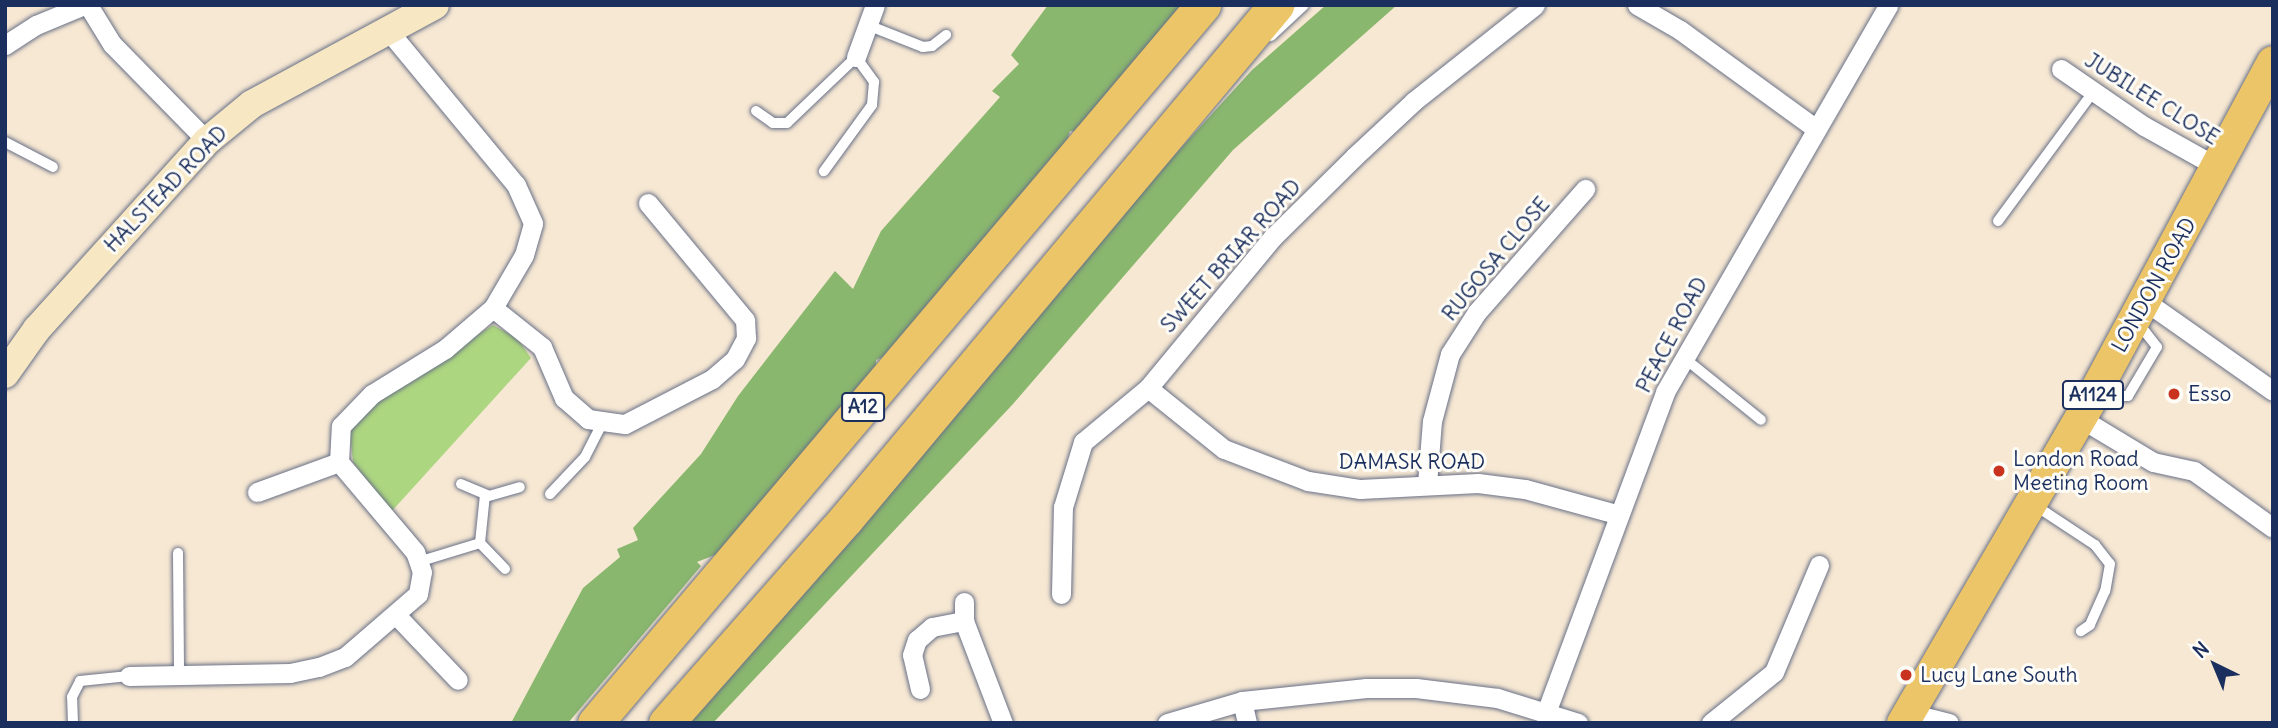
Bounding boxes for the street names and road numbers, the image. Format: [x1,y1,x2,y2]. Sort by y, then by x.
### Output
street label: JUBILEE CLOSE [2080,48,2224,150]
street label: HALSTEAD ROAD [99,120,233,258]
street label: SWEET BRIAR ROAD [1156,174,1306,338]
street label: RUGOSA CLOSE [1437,192,1555,326]
street label: LONDON ROAD [2107,213,2201,357]
street label: PEACE ROAD [1631,273,1713,397]
road number: A1124 [2062,380,2124,410]
road number: A12 [840,392,886,422]
street label: DAMASK ROAD [1339,449,1485,475]

